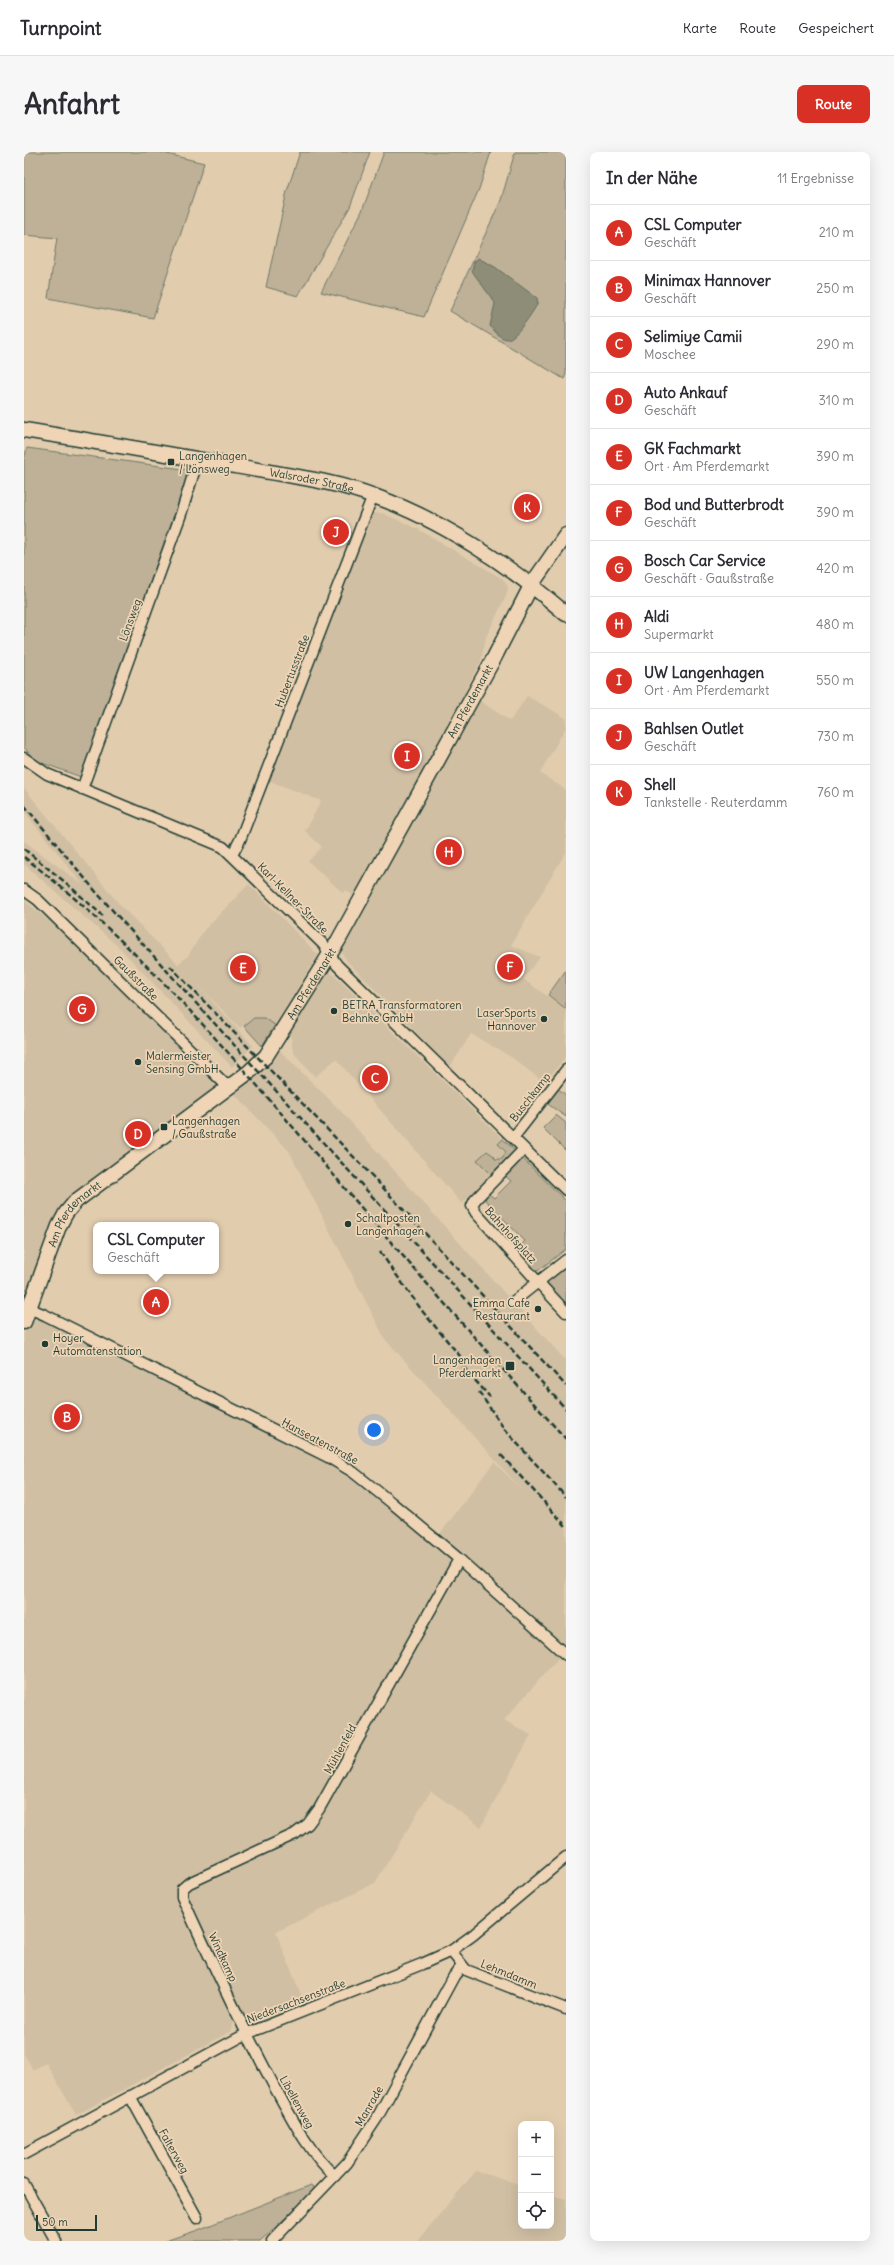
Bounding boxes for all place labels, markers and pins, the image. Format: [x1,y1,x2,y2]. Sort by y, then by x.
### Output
place label: Langenhagen / Lönsweg [179,449,247,476]
marker: Langenhagen / Lönsweg [166,457,176,467]
pin: K [514,492,540,522]
pin: J [323,517,349,547]
pin: I [394,741,420,771]
pin: H [436,837,462,867]
pin: F [497,952,523,982]
pin: E [230,953,256,983]
pin: G [69,994,95,1024]
place label: BETRA Transformatoren Behnke GmbH [342,998,462,1025]
marker: BETRA Transformatoren Behnke GmbH [329,1006,339,1016]
place label: LaserSports Hannover [477,1006,537,1033]
marker: LaserSports Hannover [539,1014,549,1024]
place label: Malermeister Sensing GmbH [146,1049,219,1076]
marker: Malermeister Sensing GmbH [133,1057,143,1067]
pin: C [362,1063,388,1093]
place label: Langenhagen / Gaußstraße [172,1114,240,1141]
pin: D [125,1119,151,1149]
marker: Langenhagen / Gaußstraße [159,1122,169,1132]
place label: Schaltposten Langenhagen [356,1211,424,1238]
marker: Schaltposten Langenhagen [343,1219,353,1229]
pin: A [143,1287,169,1317]
place label: Emma Cafe Restaurant [473,1296,530,1323]
marker: Emma Cafe Restaurant [533,1304,543,1314]
place label: Hoyer Automatenstation [53,1331,142,1358]
marker: Hoyer Automatenstation [40,1339,50,1349]
place label: Langenhagen Pferdemarkt [433,1353,501,1380]
marker: Langenhagen Pferdemarkt [504,1360,516,1372]
pin: B [54,1402,80,1432]

